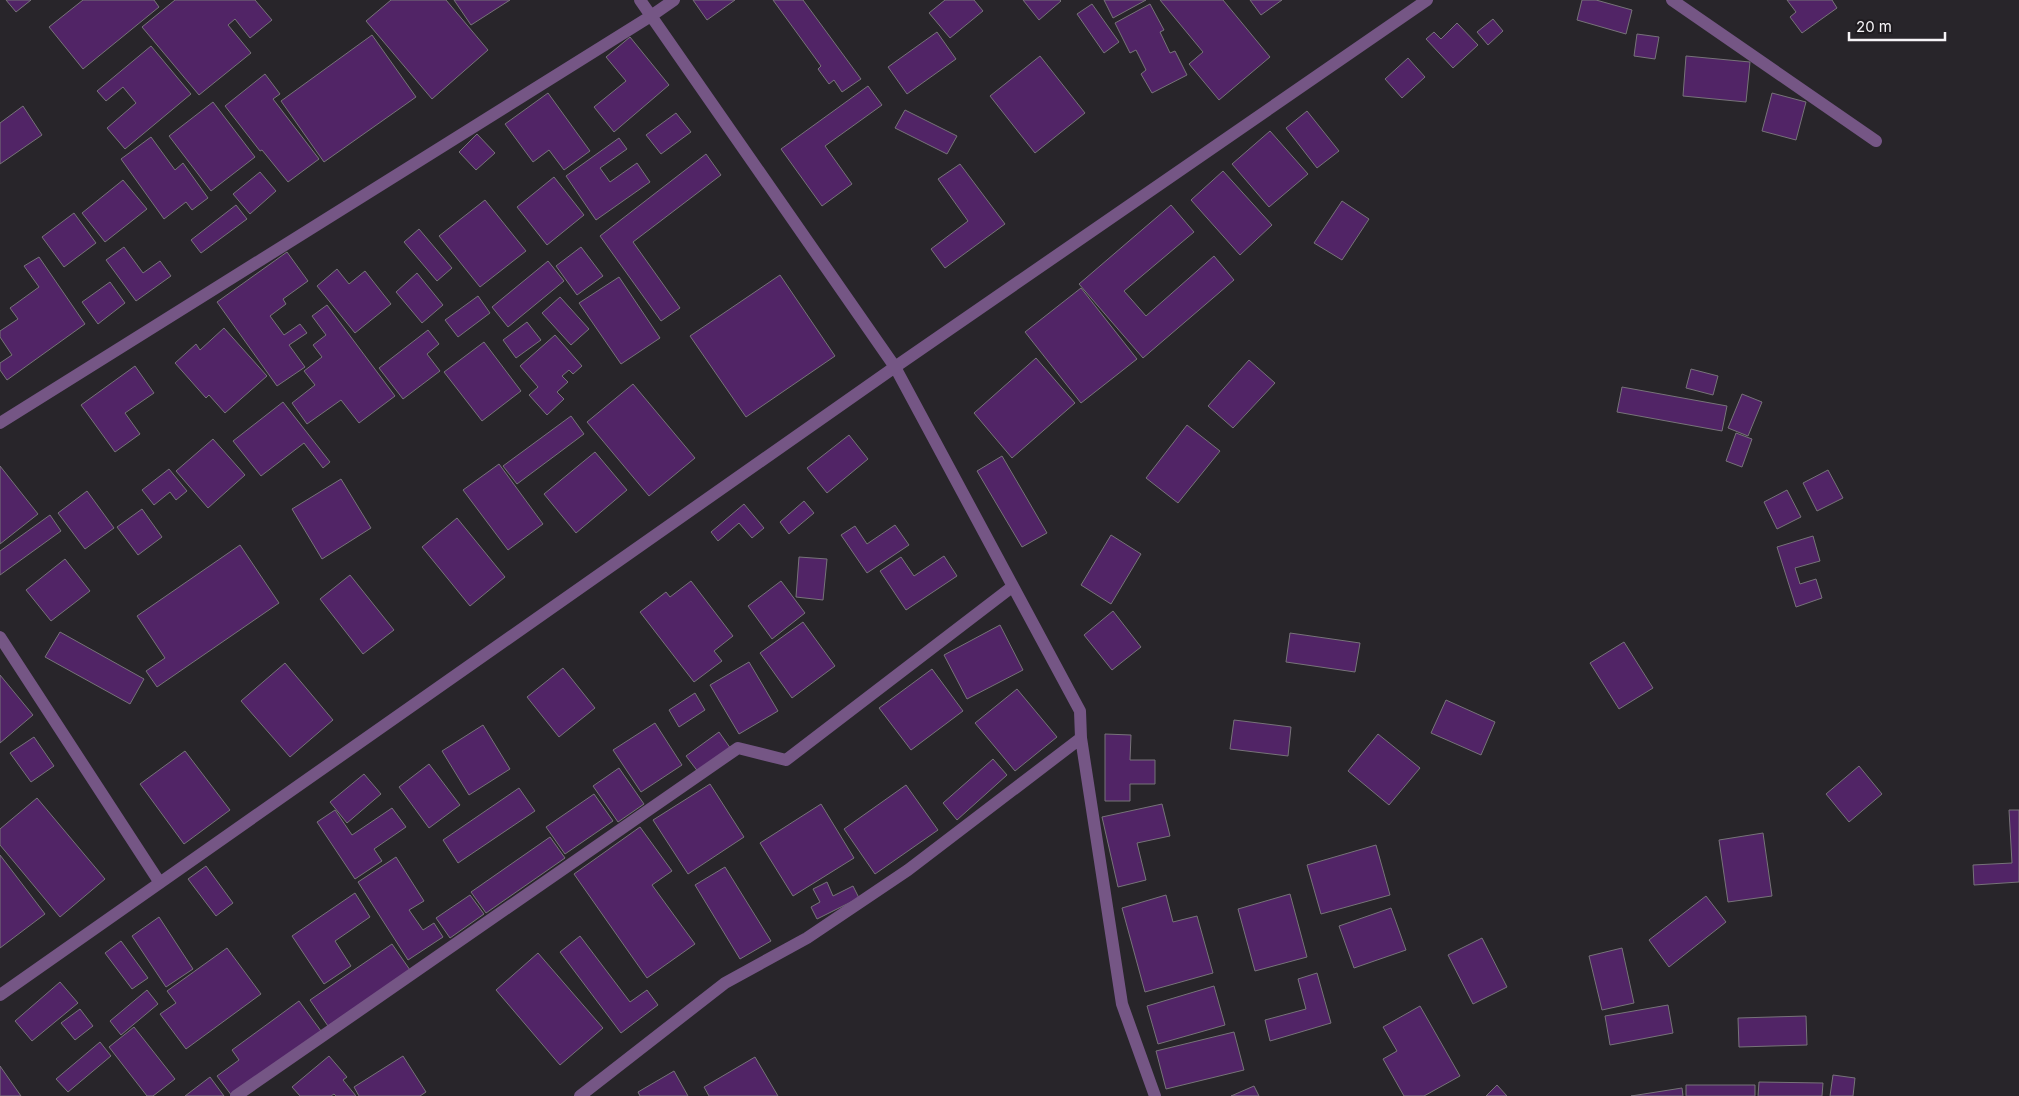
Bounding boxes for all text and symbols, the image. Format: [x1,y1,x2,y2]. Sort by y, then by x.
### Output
scale bar [1849,10,1945,42]
text: 20 m [1856,17,1892,36]

